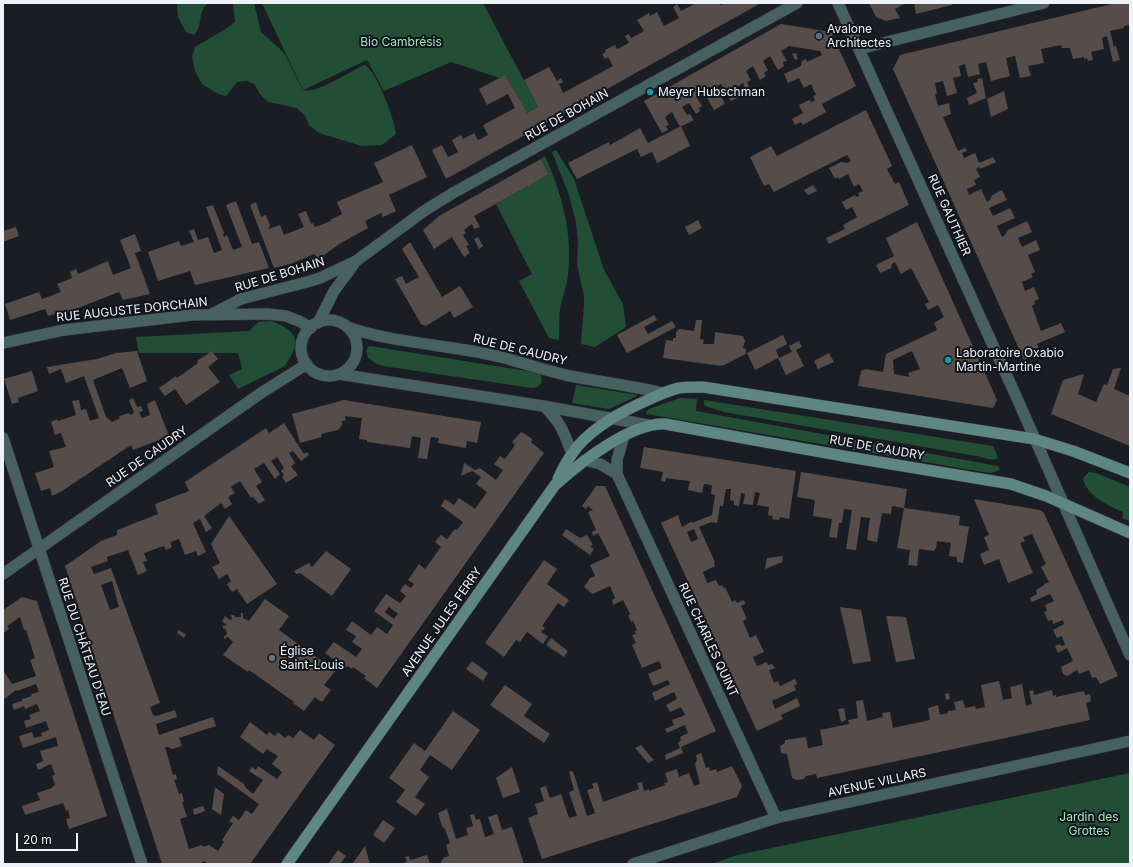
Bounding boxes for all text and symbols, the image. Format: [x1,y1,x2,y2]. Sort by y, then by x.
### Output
place label: Avalone Architectes [827,22,891,50]
marker: Avalone Architectes [814,31,824,41]
park label: Bio Cambrésis [360,35,442,49]
place label: Meyer Hubschman [658,85,765,99]
street label: RUE DE BOHAIN [523,86,611,144]
marker: Meyer Hubschman [645,87,655,97]
street label: RUE GAUTHIER [925,172,973,258]
street label: RUE DE BOHAIN [233,255,327,295]
street label: RUE AUGUSTE DORCHAIN [56,295,208,325]
street label: RUE DE CAUDRY [472,331,568,369]
place label: Laboratoire Oxabio Martin-Martine [956,346,1064,374]
marker: Laboratoire Oxabio Martin-Martine [943,355,953,365]
street label: RUE DE CAUDRY [103,424,191,490]
street label: RUE DE CAUDRY [828,433,926,463]
street label: AVENUE JULES FERRY [399,565,485,679]
street label: RUE DU CHÂTEAU D'EAU [55,576,113,718]
street label: RUE CHARLES QUINT [675,581,741,699]
place label: Église Saint-Louis [280,644,344,672]
marker: Église Saint-Louis [267,653,277,663]
street label: AVENUE VILLARS [826,766,928,800]
park label: Jardin des Grottes [1059,810,1119,838]
scale bar [18,825,80,851]
text: 20 m [23,832,52,847]

